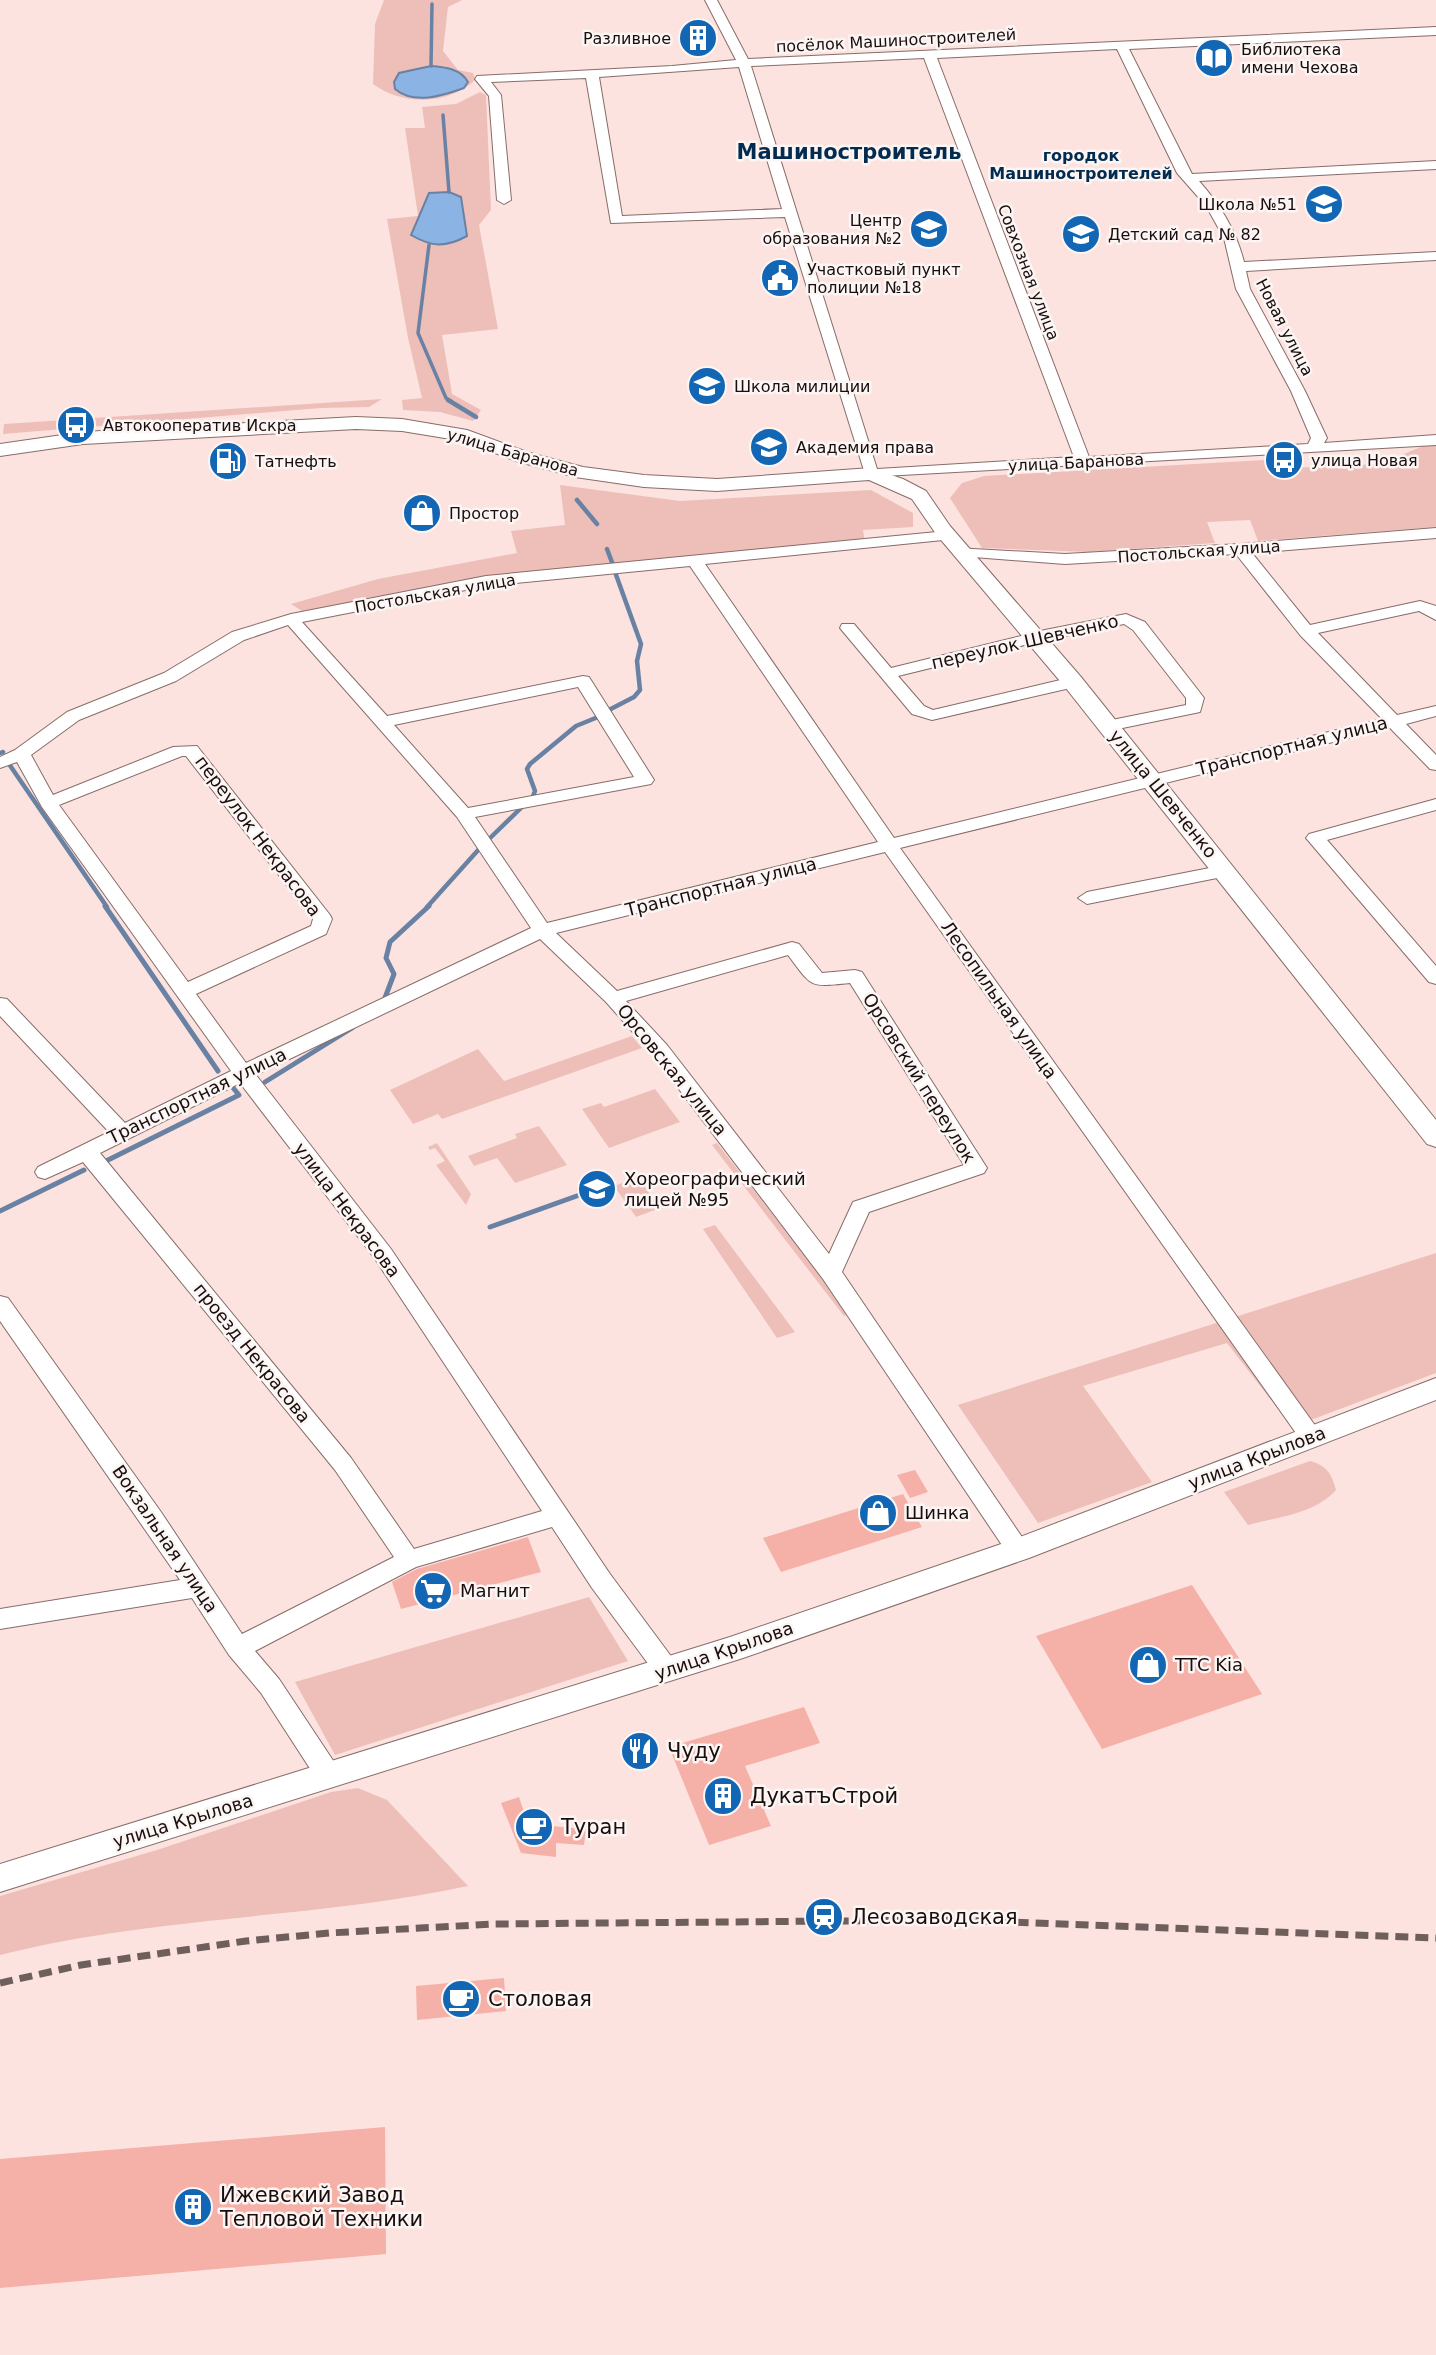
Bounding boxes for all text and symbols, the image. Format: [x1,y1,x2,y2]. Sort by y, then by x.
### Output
building icon: Разливное [677,17,719,59]
street label: посёлок Машиностроителей [775,25,1017,56]
place label: Разливное [583,29,671,48]
library icon: Библиотека имени Чехова [1193,37,1235,79]
place label: Библиотека имени Чехова [1241,40,1359,77]
district label: Машиностроитель [737,140,961,164]
district label: городок Машиностроителей [989,146,1173,183]
school or university icon: Школа №51 [1303,183,1345,225]
place label: Школа №51 [1198,195,1297,214]
street label: Совхозная улица [994,202,1063,343]
school or university icon: Центр образования №2 [908,208,950,250]
place label: Центр образования №2 [762,211,902,248]
school or university icon: Детский сад № 82 [1060,213,1102,255]
place label: Детский сад № 82 [1108,225,1261,244]
public building icon: Участковый пункт полиции №18 [759,257,801,299]
place label: Участковый пункт полиции №18 [807,260,961,297]
street label: Новая улица [1252,275,1317,379]
school or university icon: Школа милиции [686,365,728,407]
place label: Школа милиции [734,377,870,396]
bus stop icon: Автокооператив Искра [55,404,97,446]
place label: Автокооператив Искра [103,416,297,435]
street label: улица Баранова [445,425,581,480]
school or university icon: Академия права [748,426,790,468]
place label: Академия права [796,438,934,457]
bus stop icon: улица Новая [1263,439,1305,481]
fuel station icon: Татнефть [207,440,249,482]
street label: улица Баранова [1008,449,1144,476]
place label: улица Новая [1311,451,1418,470]
place label: Татнефть [254,452,337,471]
shop icon: Простор [401,492,443,534]
place label: Простор [449,504,519,523]
street label: Постольская улица [1117,536,1281,567]
street label: Постольская улица [353,570,517,617]
street label: переулок Шевченко [929,610,1120,673]
street label: Транспортная улица [1193,712,1390,780]
street label: улица Шевченко [1105,725,1222,862]
street label: переулок Некрасова [191,751,326,920]
street label: Транспортная улица [622,853,819,921]
street label: Лесопильная улица [937,917,1062,1083]
street label: Орсовский переулок [858,989,980,1167]
street label: Орсовская улица [613,1000,732,1139]
street label: Транспортная улица [103,1043,290,1148]
street label: улица Некрасова [290,1138,405,1281]
school or university icon: Хореографический лицей №95 [576,1168,618,1210]
place label: Хореографический лицей №95 [624,1168,806,1210]
street label: проезд Некрасова [190,1279,315,1427]
street label: улица Крылова [1185,1422,1328,1493]
street label: Вокзальная улица [108,1461,223,1616]
shop icon: Шинка [857,1492,899,1534]
place label: Шинка [905,1502,970,1523]
supermarket icon: Магнит [412,1570,454,1612]
place label: Магнит [460,1580,530,1601]
street label: улица Крылова [652,1617,796,1684]
shop icon: ТТС Kia [1127,1644,1169,1686]
place label: ТТС Kia [1174,1654,1243,1675]
restaurant icon: Чуду [619,1730,661,1772]
place label: Чуду [667,1739,721,1763]
building icon: ДукатъСтрой [702,1775,744,1817]
place label: ДукатъСтрой [750,1784,898,1808]
street label: улица Крылова [110,1789,255,1852]
cafe icon: Туран [513,1806,555,1848]
place label: Туран [560,1815,626,1839]
station icon: Лесозаводская [803,1896,845,1938]
place label: Лесозаводская [851,1905,1018,1929]
cafe icon: Столовая [440,1978,482,2020]
place label: Столовая [488,1987,592,2011]
place label: Ижевский Завод Тепловой Техники [219,2183,423,2231]
building icon: Ижевский Завод Тепловой Техники [172,2186,214,2228]

